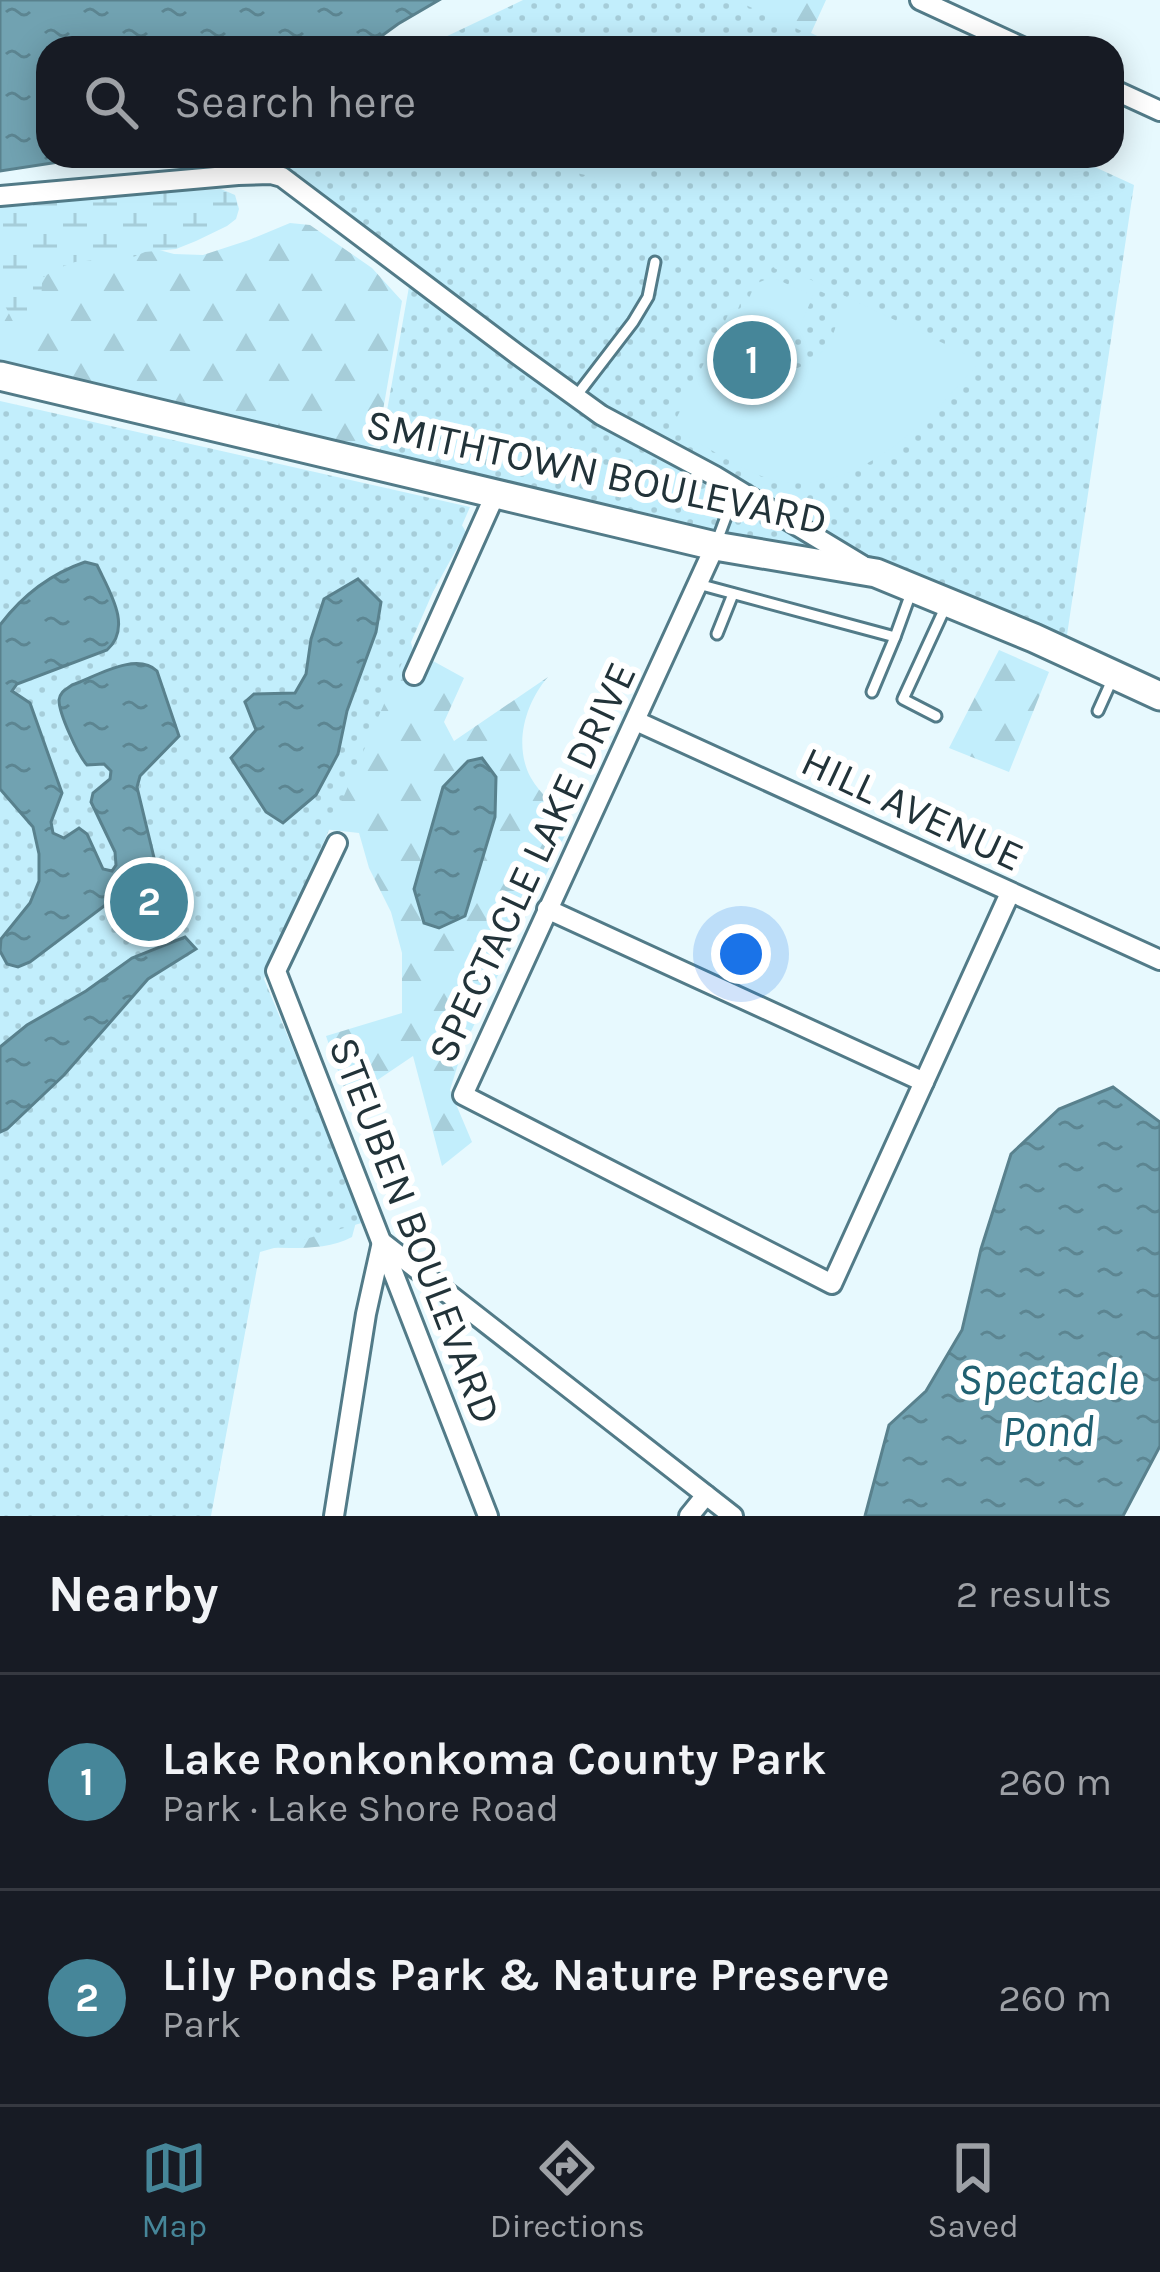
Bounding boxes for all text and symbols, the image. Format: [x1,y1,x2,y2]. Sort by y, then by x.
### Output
search box [36,36,1124,168]
icon: search [78,69,144,135]
text: Search here [174,76,416,128]
pin: 1 [713,315,791,405]
street label: SMITHTOWN BOULEVARD [362,399,832,545]
street label: SPECTACLE LAKE DRIVE [417,654,647,1070]
street label: HILL AVENUE [794,736,1031,882]
pin: 2 [110,857,188,947]
your location [711,924,771,984]
street label: STEUBEN BOULEVARD [318,1030,512,1431]
water label: Spectacle Pond [957,1353,1139,1457]
text: Nearby [48,1564,218,1624]
text: 2 results [956,1571,1112,1617]
text: Lake Ronkonkoma County Park [162,1733,826,1785]
text: 1 [80,1759,94,1805]
text: 260 m [998,1759,1112,1805]
text: Park · Lake Shore Road [162,1785,559,1831]
text: Lily Ponds Park & Nature Preserve [162,1949,890,2001]
text: 2 [75,1975,99,2021]
text: 260 m [998,1975,1112,2021]
text: Park [162,2001,241,2047]
tab: Map [141,2135,207,2245]
tab: Directions [490,2135,645,2245]
tab: Saved [928,2135,1019,2245]

